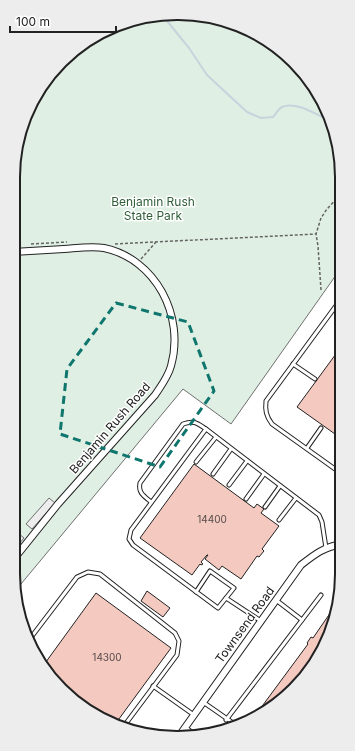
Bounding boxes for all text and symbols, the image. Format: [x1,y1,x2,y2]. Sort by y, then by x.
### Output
scale bar [10,8,116,34]
text: 100 m [16,14,50,29]
park label: Benjamin Rush State Park [111,194,195,223]
street label: Benjamin Rush Road [66,379,153,476]
house number: 14400 [197,513,227,525]
street label: Townsend Road [212,584,277,666]
house number: 14300 [92,651,122,663]

